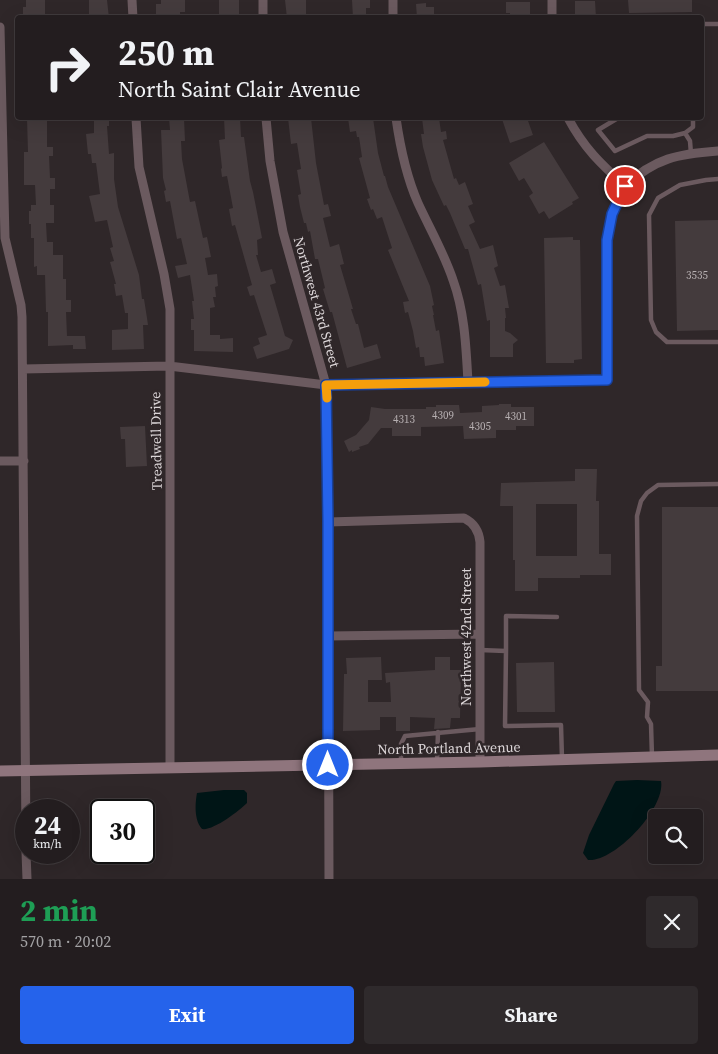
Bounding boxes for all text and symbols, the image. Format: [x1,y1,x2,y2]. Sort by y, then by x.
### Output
text: 250 m [118,29,214,77]
icon: right [35,35,100,100]
text: North Saint Clair Avenue [118,74,360,104]
pin [604,165,646,207]
icon: arrive [611,172,639,200]
street label: Northwest 43rd Street [289,234,345,370]
house number: 3535 [686,268,708,283]
street label: Treadwell Drive [145,392,167,490]
house number: 4309 [432,408,454,423]
house number: 4301 [505,409,527,424]
house number: 4313 [393,412,415,427]
house number: 4305 [469,419,491,434]
street label: Northwest 42nd Street [456,568,476,706]
street label: North Portland Avenue [377,737,521,759]
position arrow [301,738,353,790]
speed limit sign: 30 [90,799,155,864]
text: 24 [34,808,61,842]
map controls [648,809,703,864]
button: search [648,809,703,864]
text: km/h [33,836,62,852]
text: 2 min [20,890,98,931]
button: close [646,896,698,948]
text: 570 m · 20:02 [20,930,111,952]
button: Exit [20,986,354,1044]
button: Share [364,986,698,1044]

